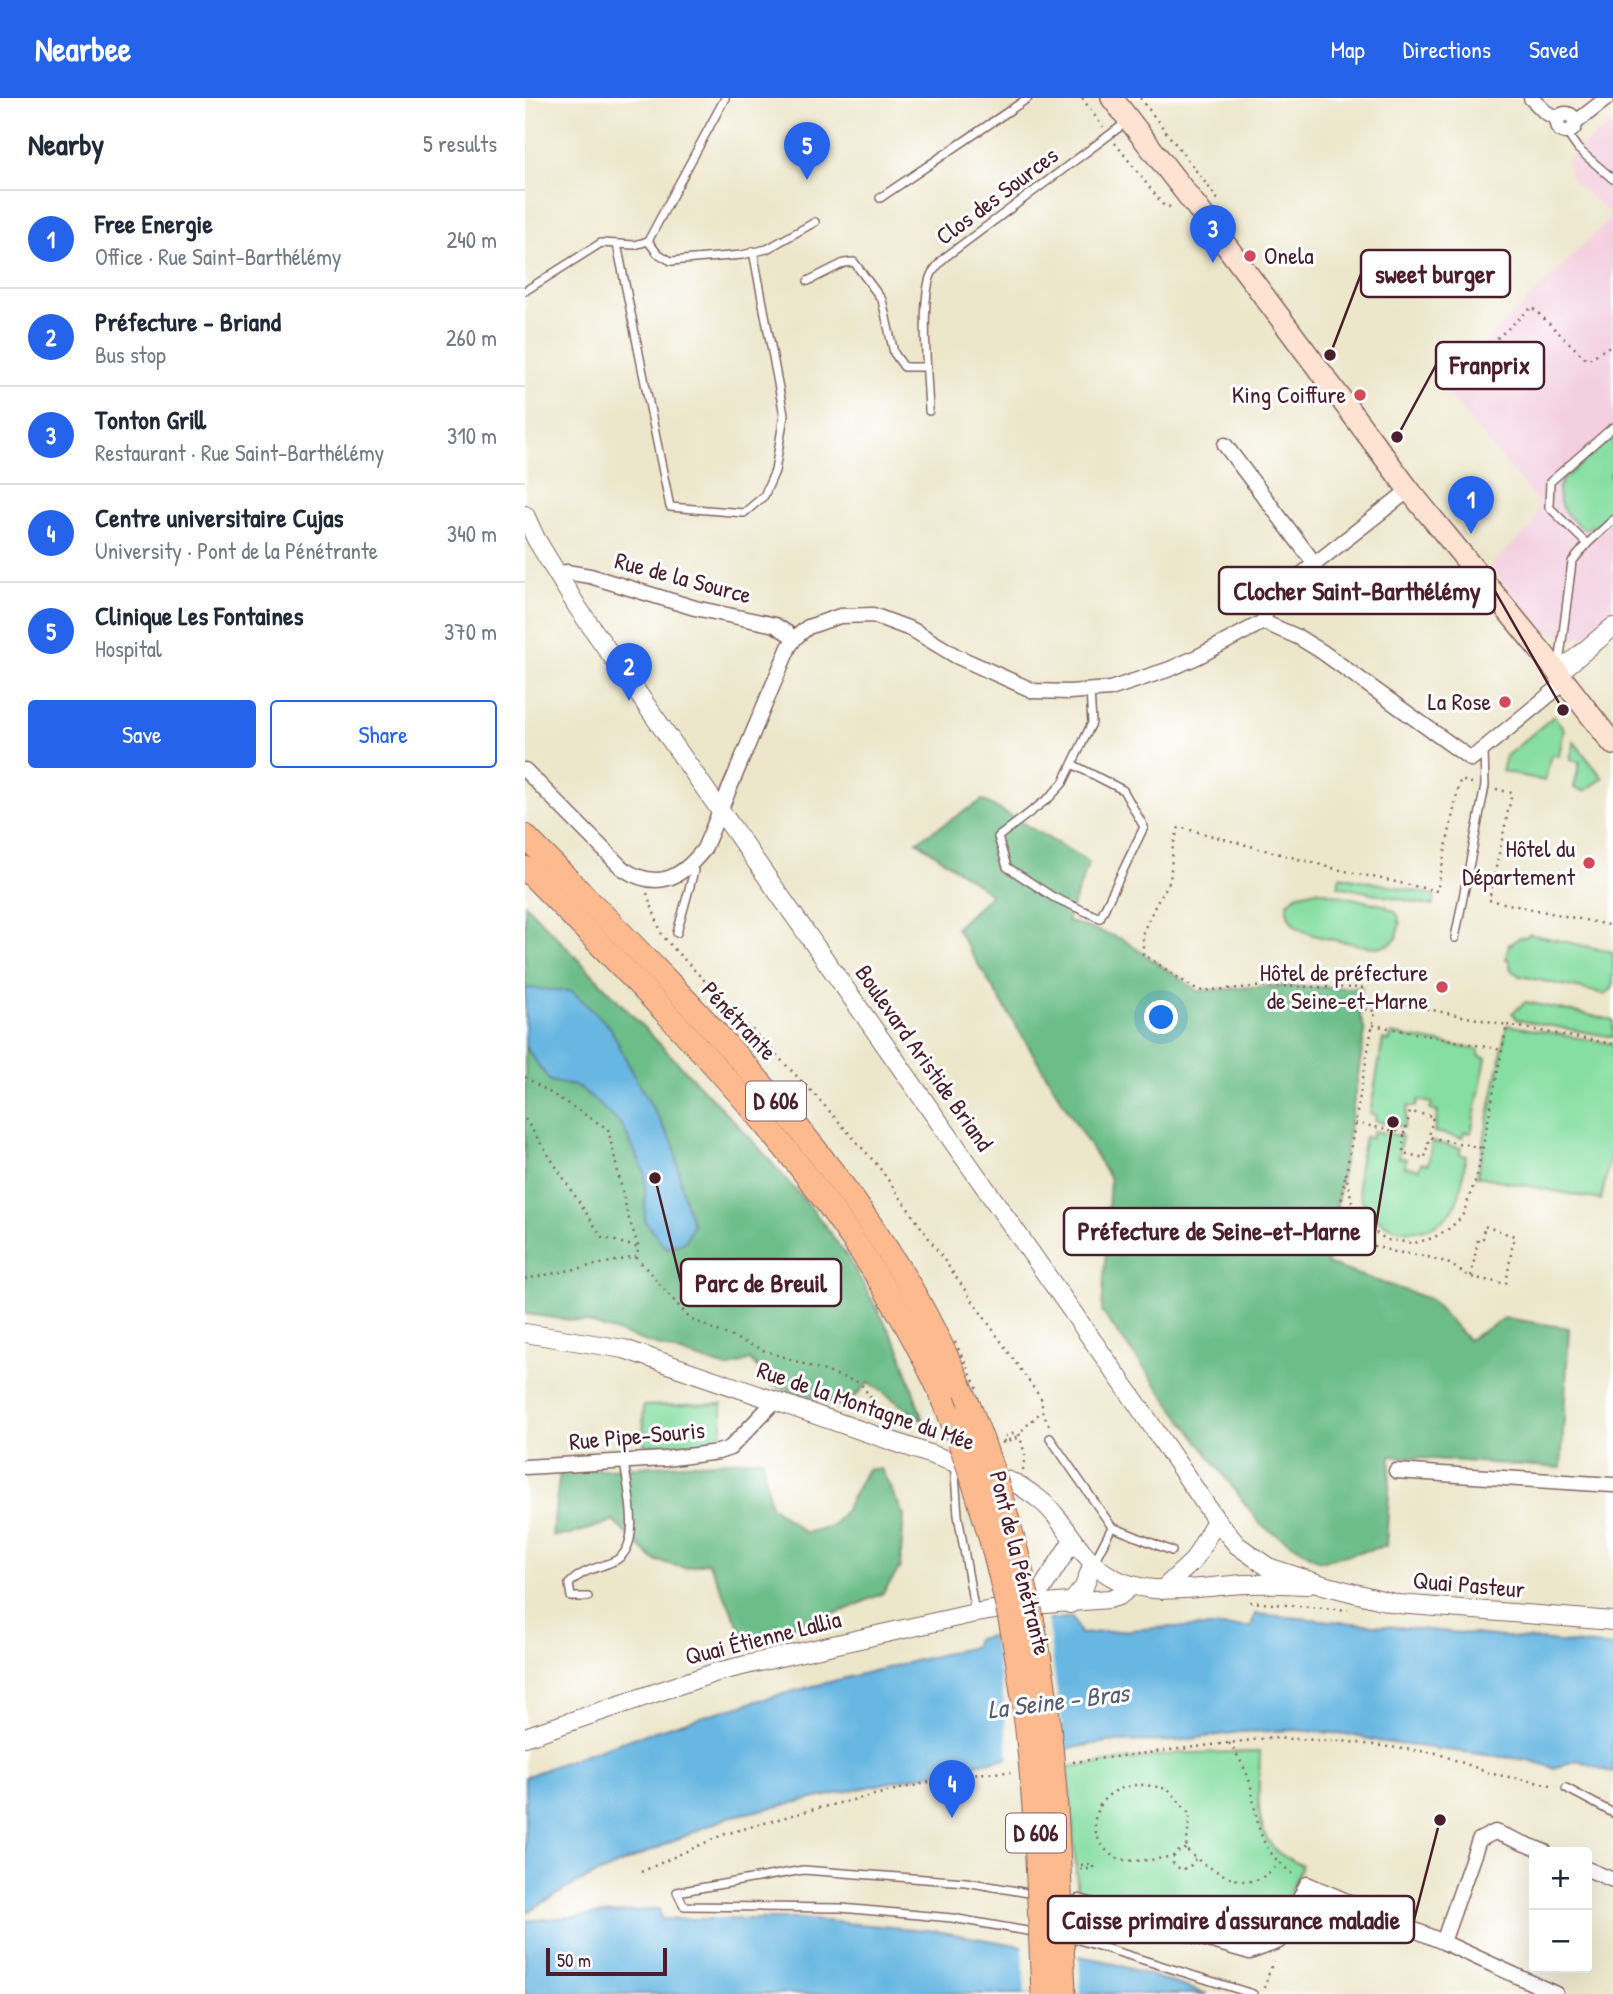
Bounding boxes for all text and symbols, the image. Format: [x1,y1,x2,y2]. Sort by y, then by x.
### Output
text: Nearbee [35,27,131,71]
text: Map [1331,33,1365,65]
text: Directions [1403,33,1491,65]
text: Saved [1529,33,1578,65]
pin: 5 [784,122,830,180]
text: Nearby [28,124,104,164]
text: 5 results [423,128,497,159]
street label: Clos des Sources [929,139,1064,252]
pin: 3 [1190,205,1236,263]
text: Free Energie [95,206,213,241]
text: 1 [47,224,55,255]
text: 240 m [446,224,497,255]
place label: Onela [1264,239,1314,271]
text: Office · Rue Saint-Barthélémy [95,241,342,272]
marker: Onela [1242,248,1258,264]
callout: sweet burger [1361,250,1510,297]
text: sweet burger [1375,256,1496,292]
text: Préfecture - Briand [95,304,281,339]
text: 2 [46,322,56,353]
text: 260 m [446,322,497,353]
text: Bus stop [95,339,166,370]
callout: Franprix [1436,342,1544,389]
text: Franprix [1449,347,1531,383]
place label: King Coiffure [1232,378,1346,410]
marker: King Coiffure [1352,387,1368,403]
text: Tonton Grill [95,402,206,437]
text: 3 [46,420,56,451]
text: 310 m [447,420,497,451]
text: Restaurant · Rue Saint-Barthélémy [95,437,384,468]
pin: 1 [1448,476,1494,534]
text: Centre universitaire Cujas [95,500,343,535]
text: 4 [47,518,55,549]
text: 340 m [447,518,497,549]
text: University · Pont de la Pénétrante [95,535,378,566]
street label: Rue de la Source [612,543,755,611]
callout: Clocher Saint-Barthélémy [1219,567,1495,614]
text: Clocher Saint-Barthélémy [1233,573,1481,609]
text: Clinique Les Fontaines [95,598,303,633]
text: 5 [46,616,56,647]
text: 370 m [444,616,497,647]
text: Hospital [95,633,162,664]
pin: 2 [606,643,652,701]
place label: La Rose [1428,685,1491,717]
marker: La Rose [1497,694,1513,710]
button: Save [28,700,256,768]
button: Share [270,700,497,768]
place label: Hôtel du Département [1462,832,1576,892]
marker: Hôtel du Département [1581,855,1597,871]
place label: Hôtel de préfecture de Seine-et-Marne [1260,956,1428,1016]
street label: Boulevard Aristide Briand [848,958,1001,1157]
street label: Pénétrante [695,974,785,1067]
marker: Hôtel de préfecture de Seine-et-Marne [1434,979,1450,995]
your location [1144,1000,1178,1034]
road number: D 606 [746,1082,806,1120]
callout: Préfecture de Seine-et-Marne [1064,1208,1375,1255]
text: Préfecture de Seine-et-Marne [1077,1213,1361,1248]
callout: Parc de Breuil [681,1259,841,1306]
text: Parc de Breuil [695,1265,828,1300]
street label: Rue de la Montagne du Mée [753,1353,980,1457]
street label: Rue Pipe-Souris [568,1413,706,1457]
street label: Pont de la Pénétrante [983,1467,1059,1659]
street label: Quai Pasteur [1412,1563,1527,1605]
street label: Quai Étienne Lallia [681,1602,844,1672]
water label: La Seine - Bras [985,1674,1132,1727]
pin: 4 [929,1760,975,1818]
road number: D 606 [1006,1814,1066,1852]
map controls [1529,1847,1592,1973]
button: + [1529,1847,1592,1910]
callout: Caisse primaire d'assurance maladie [1048,1896,1414,1943]
text: Caisse primaire d'assurance maladie [1062,1902,1401,1938]
button: − [1529,1910,1592,1973]
scale bar [546,1945,667,1977]
text: 50 m [557,1947,591,1973]

